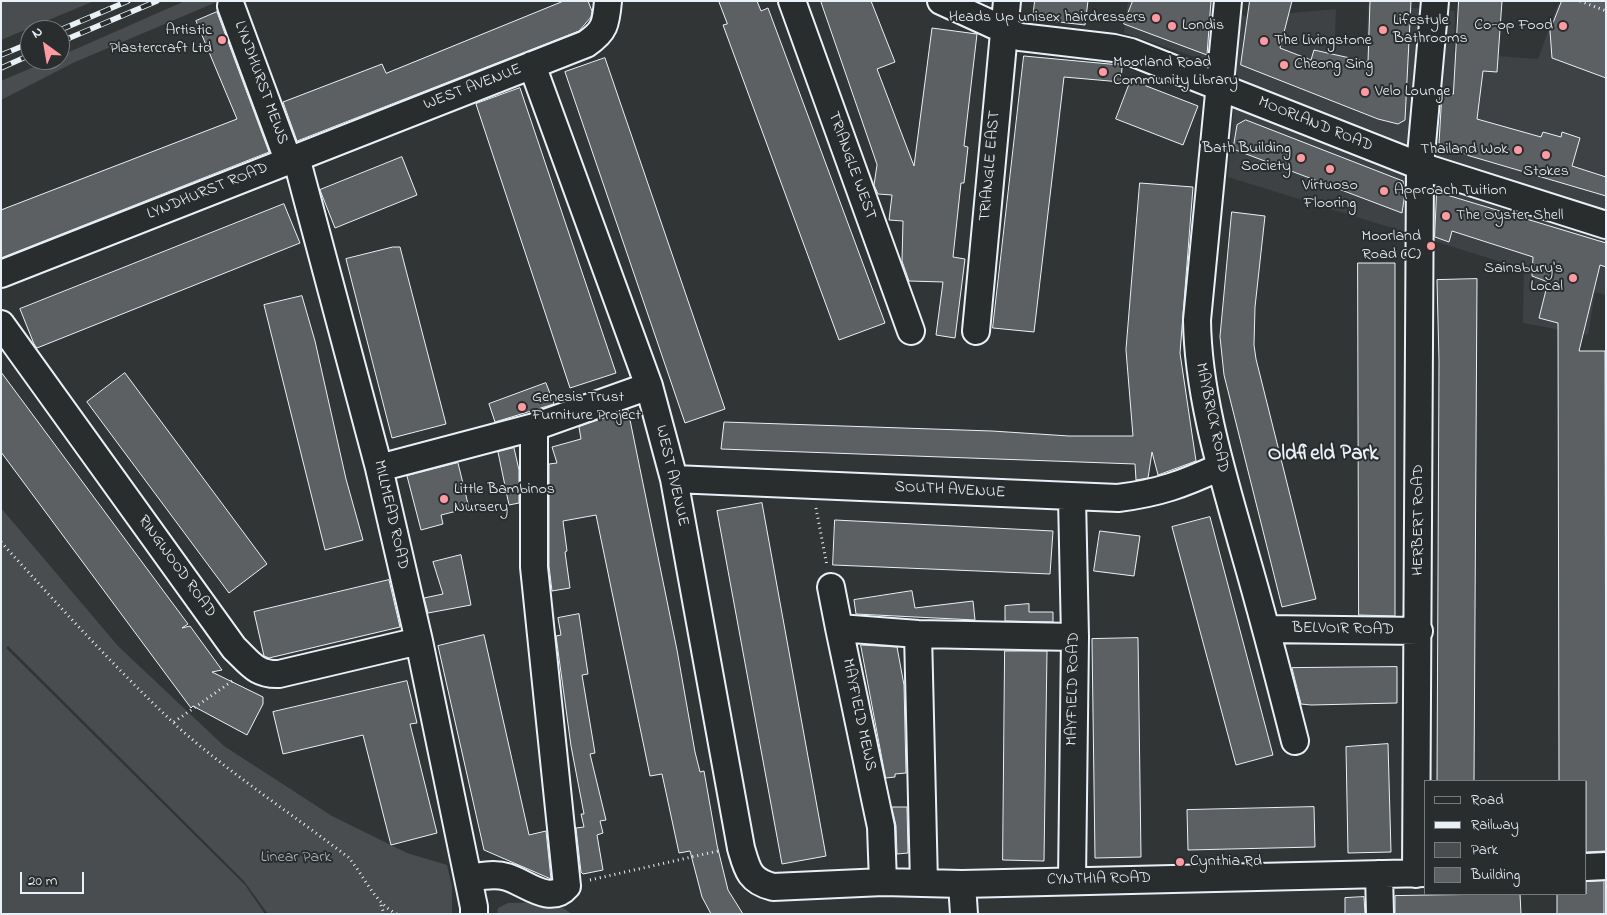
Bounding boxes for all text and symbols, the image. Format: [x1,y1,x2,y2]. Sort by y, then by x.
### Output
place label: Heads Up unisex hairdressers [949,8,1146,28]
place label: Lifestyle Bathrooms [1393,11,1468,49]
marker: Heads Up unisex hairdressers [1150,12,1162,24]
place label: Londis [1182,16,1224,36]
place label: Co-op Food [1474,16,1553,36]
street label: LYNDHURST MEWS [229,19,291,147]
north arrow [20,20,70,70]
marker: Londis [1166,20,1178,32]
marker: Co-op Food [1557,20,1569,32]
text: N [28,21,47,44]
place label: Artistic Plastercraft Ltd [110,21,212,59]
marker: Lifestyle Bathrooms [1377,24,1389,36]
place label: The Livingstone [1274,31,1372,51]
marker: Artistic Plastercraft Ltd [216,34,228,46]
marker: The Livingstone [1258,35,1270,47]
place label: Moorland Road Community Library [1113,53,1238,91]
place label: Cheong Sing [1294,55,1373,75]
marker: Cheong Sing [1278,59,1290,71]
street label: WEST AVENUE [421,61,525,115]
marker: Moorland Road Community Library [1097,66,1109,78]
place label: Velo Lounge [1375,82,1450,102]
marker: Velo Lounge [1359,86,1371,98]
street label: MOORLAND ROAD [1255,93,1375,157]
street label: TRIANGLE WEST [823,109,879,223]
street label: TRIANGLE EAST [977,110,1005,222]
place label: Bath Building Society [1202,139,1291,177]
place label: Thailand Wok [1420,140,1508,160]
marker: Thailand Wok [1512,144,1524,156]
marker: Stokes [1540,149,1552,161]
marker: Bath Building Society [1295,152,1307,164]
street label: LYNDHURST ROAD [145,159,271,225]
place label: Stokes [1523,162,1569,182]
marker: Virtuoso Flooring [1324,163,1336,175]
place label: Virtuoso Flooring [1302,176,1358,214]
place label: Approach Tuition [1394,181,1507,201]
marker: Approach Tuition [1378,185,1390,197]
place label: The Oyster Shell [1456,206,1563,226]
marker: The Oyster Shell [1440,210,1452,222]
place label: Moorland Road (C) [1361,227,1421,265]
marker: Moorland Road (C) [1425,240,1437,252]
place label: Sainsbury's Local [1484,259,1563,297]
marker: Sainsbury's Local [1567,272,1579,284]
street label: MAYBRICK ROAD [1190,361,1232,475]
place label: Genesis Trust Furniture Project [532,388,641,426]
marker: Genesis Trust Furniture Project [516,401,528,413]
street label: WEST AVENUE [650,424,692,528]
district label: Oldfield Park [1268,443,1378,469]
street label: MILLMEAD ROAD [368,459,412,571]
street label: HERBERT ROAD [1409,464,1429,576]
street label: SOUTH AVENUE [894,479,1006,503]
place label: Little Bambinos Nursery [454,480,555,518]
marker: Little Bambinos Nursery [438,493,450,505]
street label: RINGWOOD ROAD [133,512,219,622]
street label: BELVOIR ROAD [1292,620,1394,640]
street label: MAYFIELD ROAD [1063,632,1085,746]
street label: MAYFIELD MEWS [837,657,879,773]
legend [1424,780,1587,895]
text: Road [1471,789,1504,811]
text: Railway [1471,814,1519,836]
text: Park [1471,839,1498,861]
park label: Linear Park [261,848,331,868]
place label: Cynthia Rd [1190,852,1262,872]
marker: Cynthia Rd [1174,856,1186,868]
scale bar [22,862,86,894]
text: Building [1471,864,1520,886]
street label: CYNTHIA ROAD [1047,869,1151,891]
text: 20 m [28,870,57,892]

